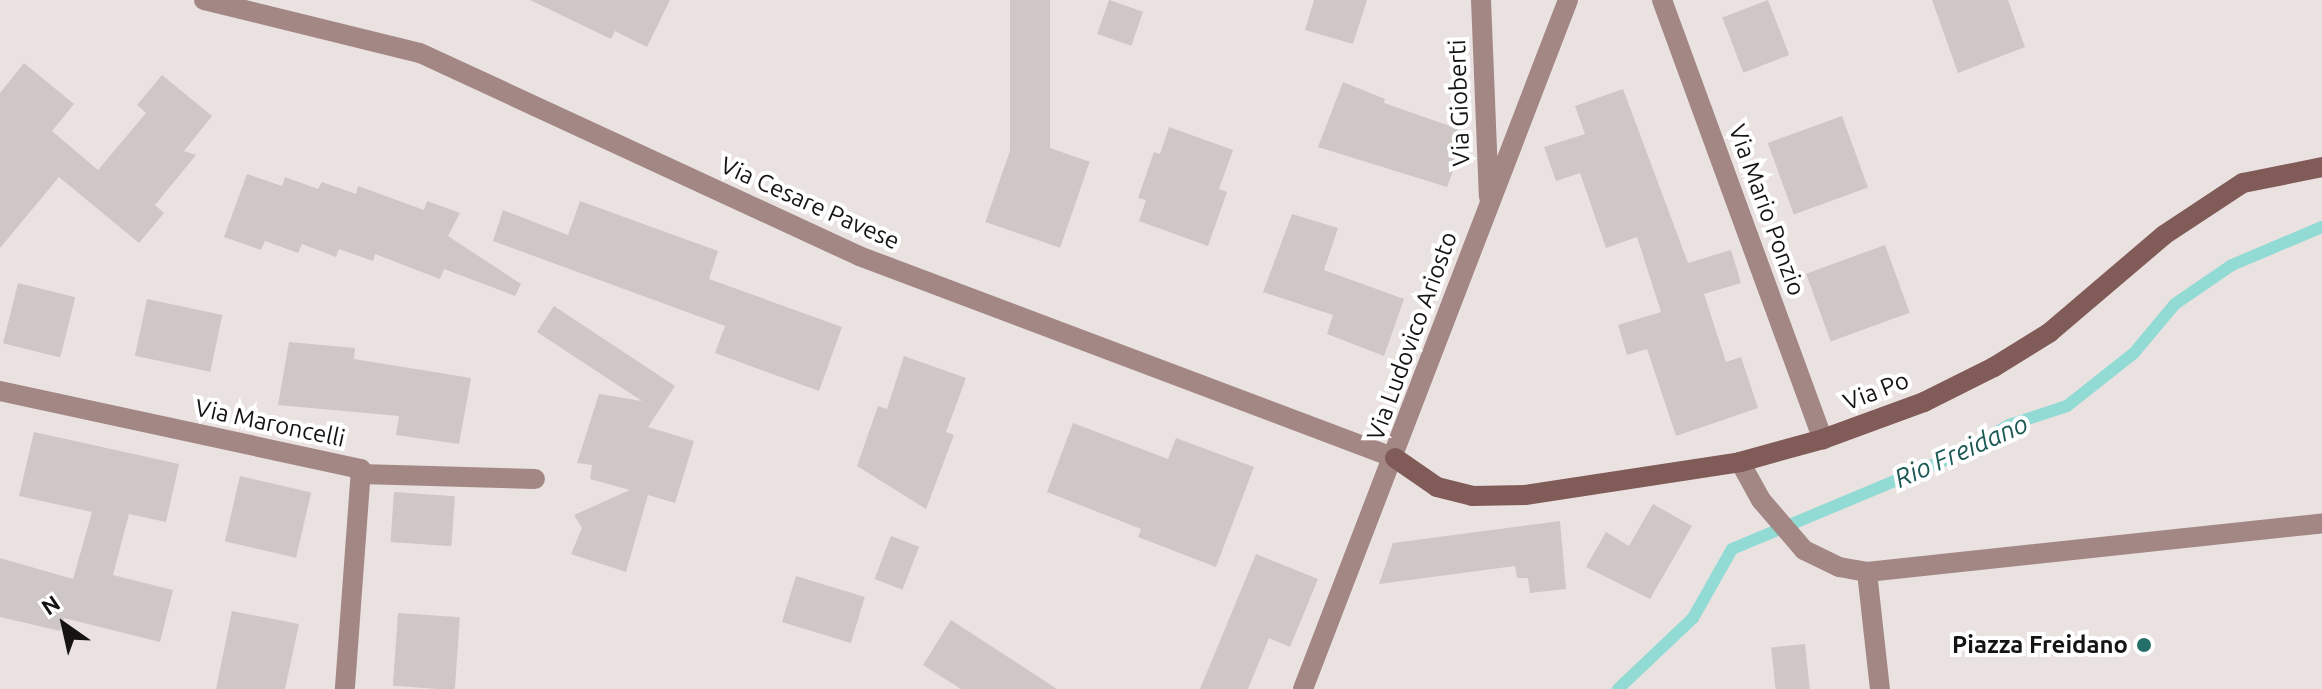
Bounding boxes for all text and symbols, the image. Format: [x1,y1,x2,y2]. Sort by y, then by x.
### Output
street label: Via Gioberti [1442,39,1476,167]
street label: Via Mario Ponzio [1723,120,1811,300]
street label: Via Cesare Pavese [716,151,904,255]
street label: Via Ludovico Ariosto [1361,228,1463,444]
street label: Via Po [1839,365,1913,417]
street label: Via Maroncelli [192,393,348,453]
water label: Rio Freidano [1890,408,2032,494]
north arrow [24,585,104,665]
text: N [36,590,64,620]
place label: Piazza Freidano [1952,631,2128,659]
marker: Piazza Freidano [2135,636,2153,654]

